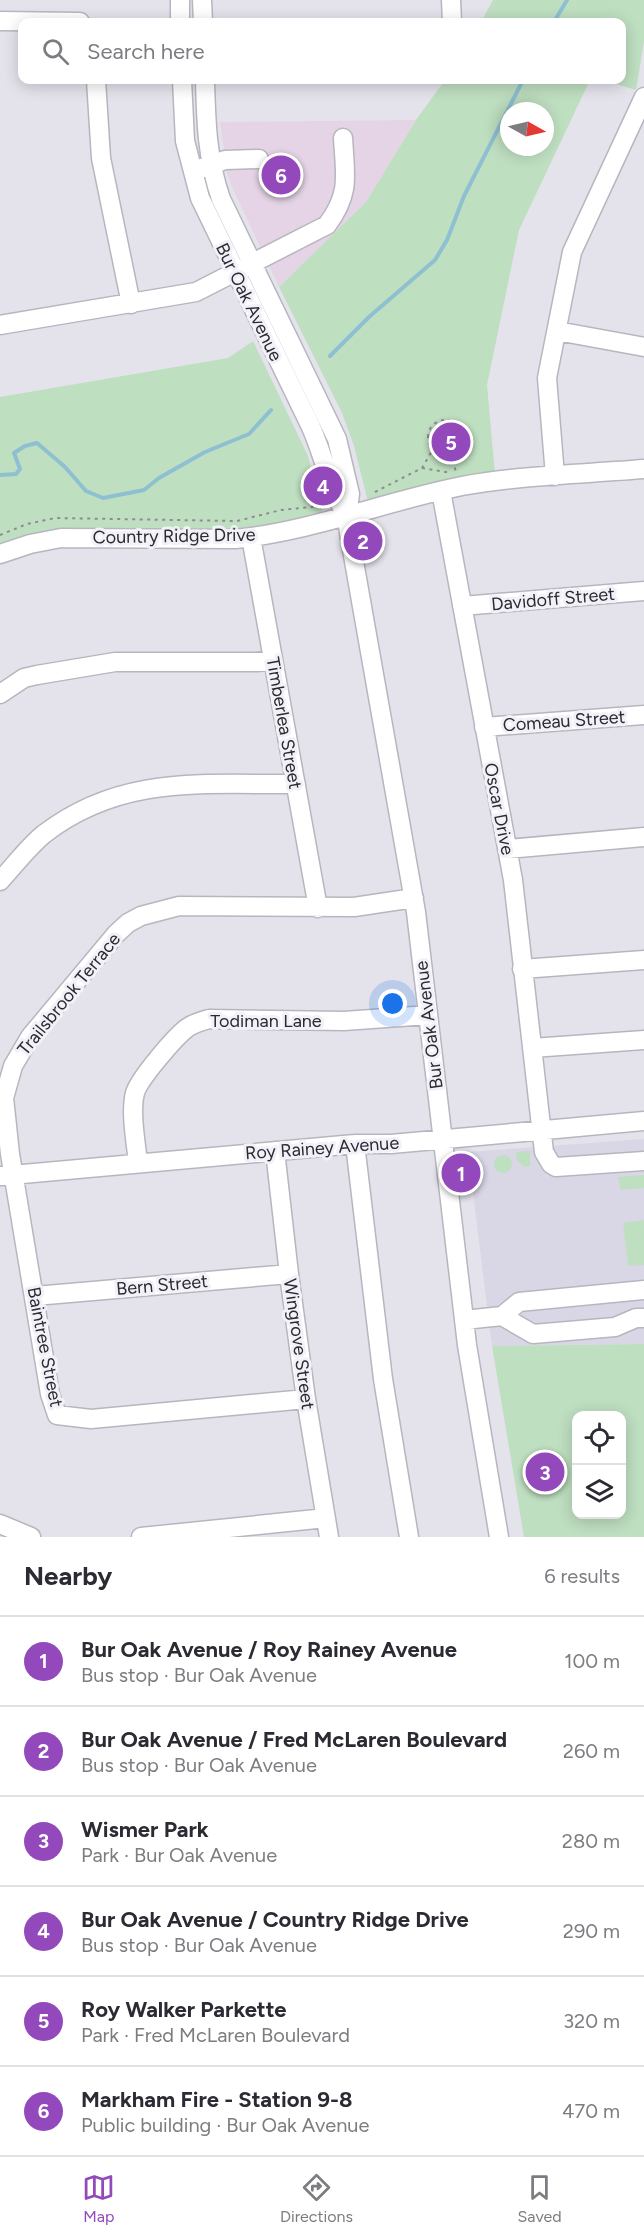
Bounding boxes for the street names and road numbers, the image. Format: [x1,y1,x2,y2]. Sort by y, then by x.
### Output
street label: Bur Oak Avenue [211,239,287,365]
street label: Country Ridge Drive [92,524,256,548]
street label: Davidoff Street [490,583,616,615]
street label: Timberlea Street [262,655,306,791]
street label: Comeau Street [502,706,626,736]
street label: Oscar Drive [479,761,519,857]
street label: Trailsbrook Terrace [13,928,125,1060]
street label: Bur Oak Avenue [410,960,448,1090]
street label: Todiman Lane [210,1010,322,1032]
street label: Roy Rainey Avenue [244,1132,400,1164]
street label: Bern Street [115,1270,209,1300]
street label: Wingrove Street [279,1277,319,1411]
street label: Baintree Street [23,1285,67,1409]

